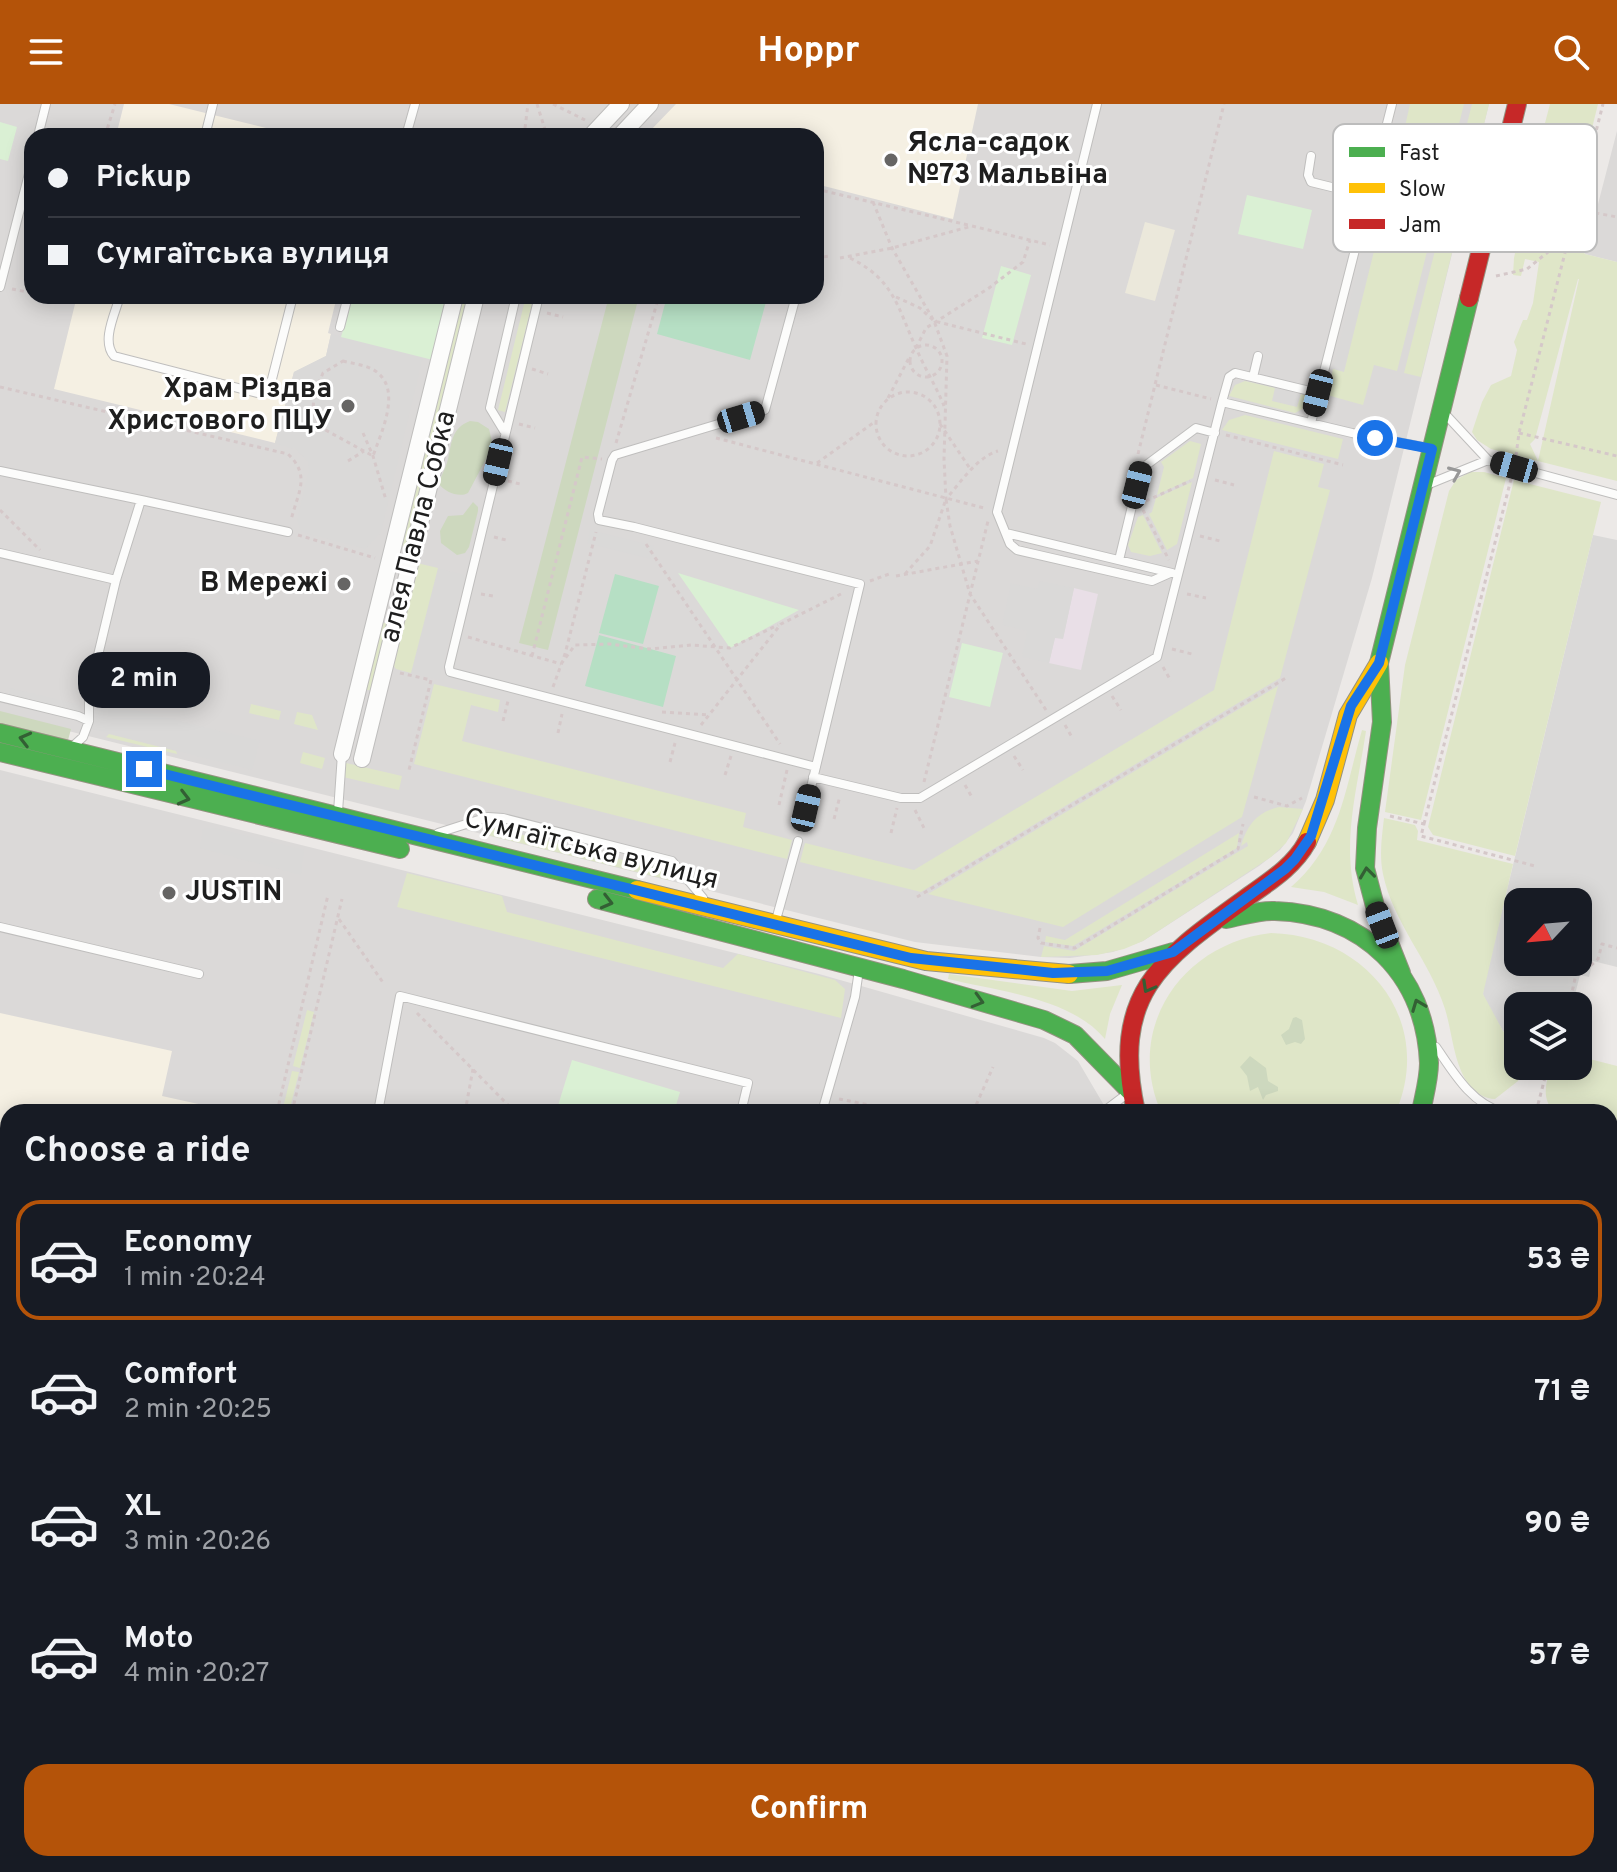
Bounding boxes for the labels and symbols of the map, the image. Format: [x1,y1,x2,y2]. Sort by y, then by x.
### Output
legend [1333,124,1597,252]
place label: Ясла-садок №73 Мальвіна [907,126,1108,194]
text: Fast [1399,141,1440,168]
marker: Ясла-садок №73 Мальвіна [882,151,900,169]
text: Slow [1399,177,1446,204]
text: Jam [1399,213,1442,240]
car [1301,367,1335,419]
place label: Храм Різдва Христового ПЦУ [107,372,332,440]
marker: Храм Різдва Христового ПЦУ [339,397,357,415]
car [715,399,767,435]
street label: алея Павла Собка [373,407,465,647]
route start [1357,420,1393,456]
car [481,436,515,488]
car [1488,449,1540,485]
car [1120,459,1154,511]
one-way arrow [1447,466,1461,482]
place label: В Мережі [200,566,328,602]
marker: В Мережі [335,575,353,593]
callout: 2 min [78,653,210,709]
one-way arrow [18,731,32,748]
route end [126,751,162,787]
car [789,782,823,834]
one-way arrow [177,789,191,806]
street label: Сумгаїтська вулиця [460,801,722,899]
one-way arrow [1358,866,1375,879]
place label: JUSTIN [185,875,282,911]
marker: JUSTIN [160,884,178,902]
north arrow [1504,888,1592,976]
one-way arrow [600,893,613,910]
car [1362,898,1402,952]
one-way arrow [1142,978,1158,993]
one-way arrow [970,992,984,1008]
one-way arrow [1411,999,1428,1013]

